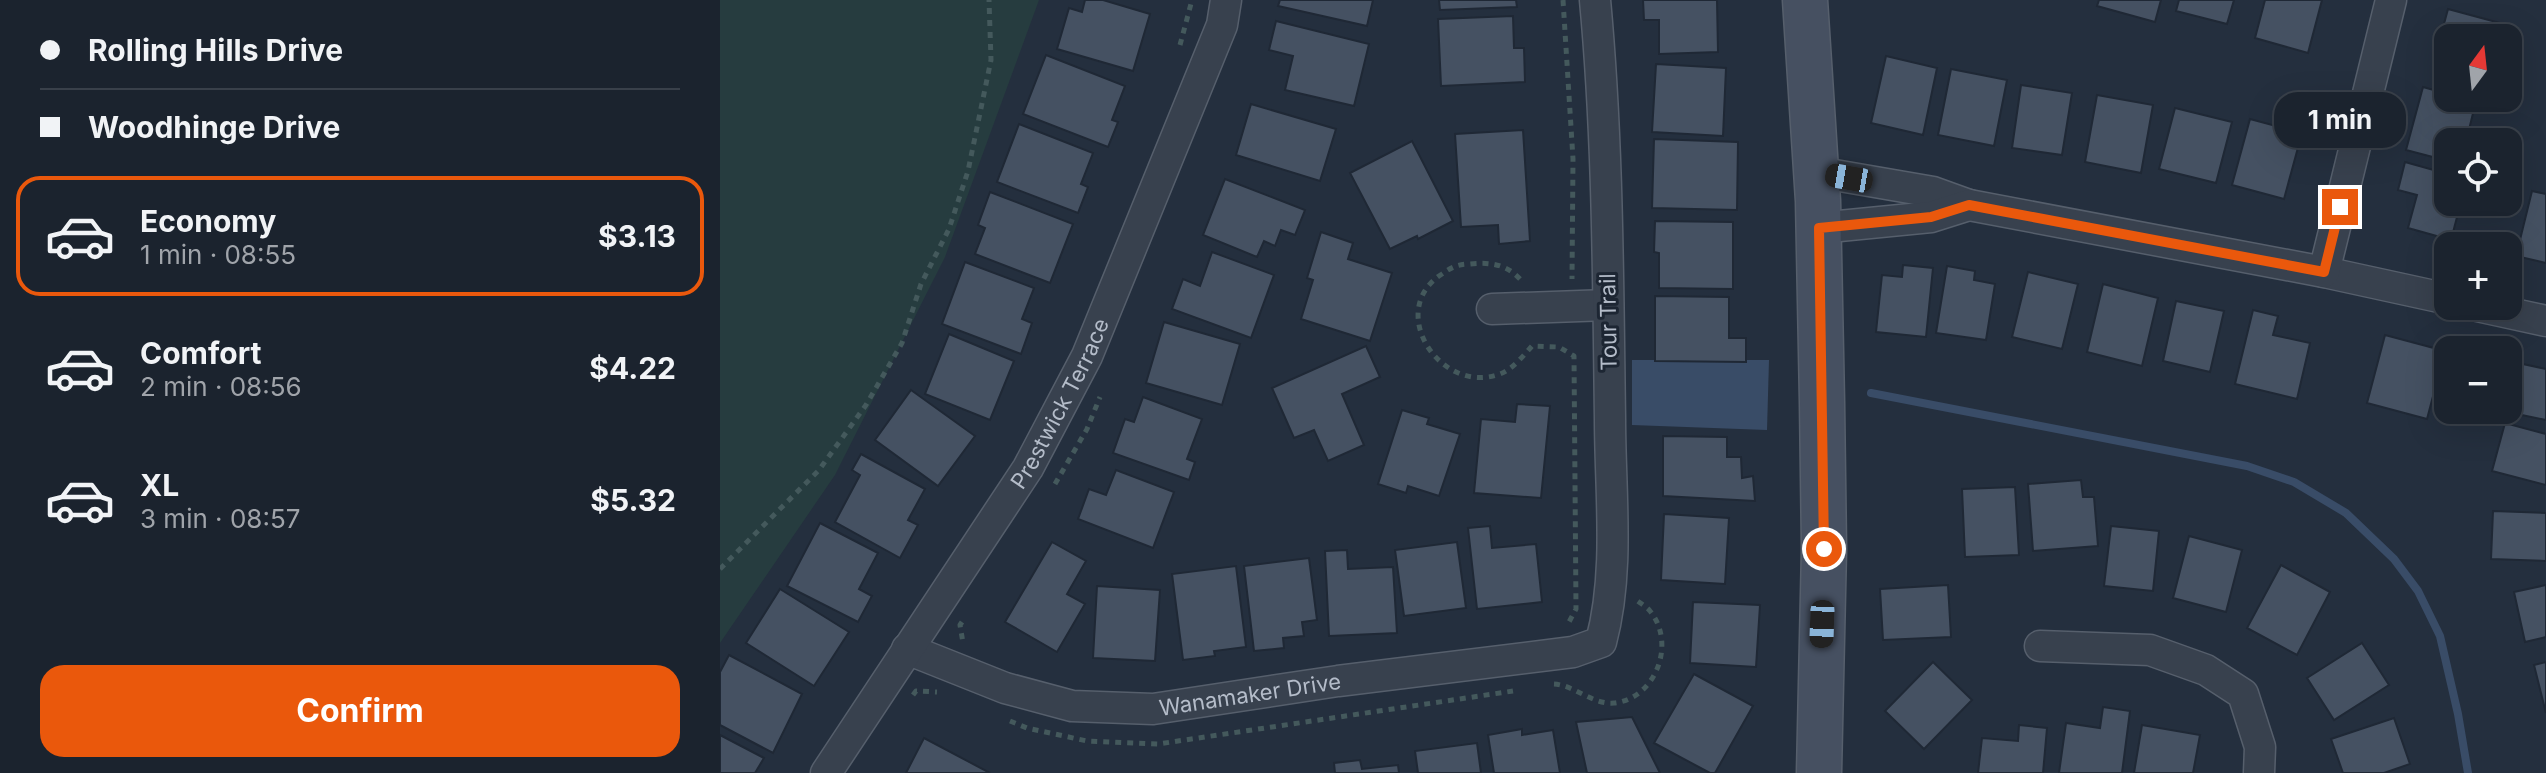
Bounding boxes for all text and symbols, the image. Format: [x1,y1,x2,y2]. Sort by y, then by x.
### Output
north arrow [2434,24,2522,112]
map controls [2434,24,2522,424]
text: Rolling Hills Drive [88,32,343,68]
callout: 1 min [2274,91,2406,147]
text: 1 min [2308,104,2372,135]
text: Woodhinge Drive [88,109,340,145]
button: locate [2434,128,2522,216]
car [1823,162,1875,194]
route end [2322,189,2358,225]
icon: car [44,200,116,272]
text: Economy [140,203,276,239]
text: $3.13 [598,218,676,254]
button: + [2434,232,2522,320]
text: 1 min · 08:55 [140,239,296,270]
street label: Tour Trail [1594,273,1622,371]
street label: Prestwick Terrace [1005,314,1114,493]
icon: car [44,332,116,404]
text: Comfort [140,335,261,371]
button: − [2434,336,2522,424]
text: $4.22 [589,350,676,386]
text: 2 min · 08:56 [140,371,302,402]
icon: car [44,464,116,536]
text: XL [140,467,179,503]
text: $5.32 [590,482,676,518]
text: 3 min · 08:57 [140,503,300,534]
route start [1806,531,1842,567]
car [1809,600,1835,648]
button: Confirm [40,665,680,757]
street label: Wanamaker Drive [1157,668,1343,721]

